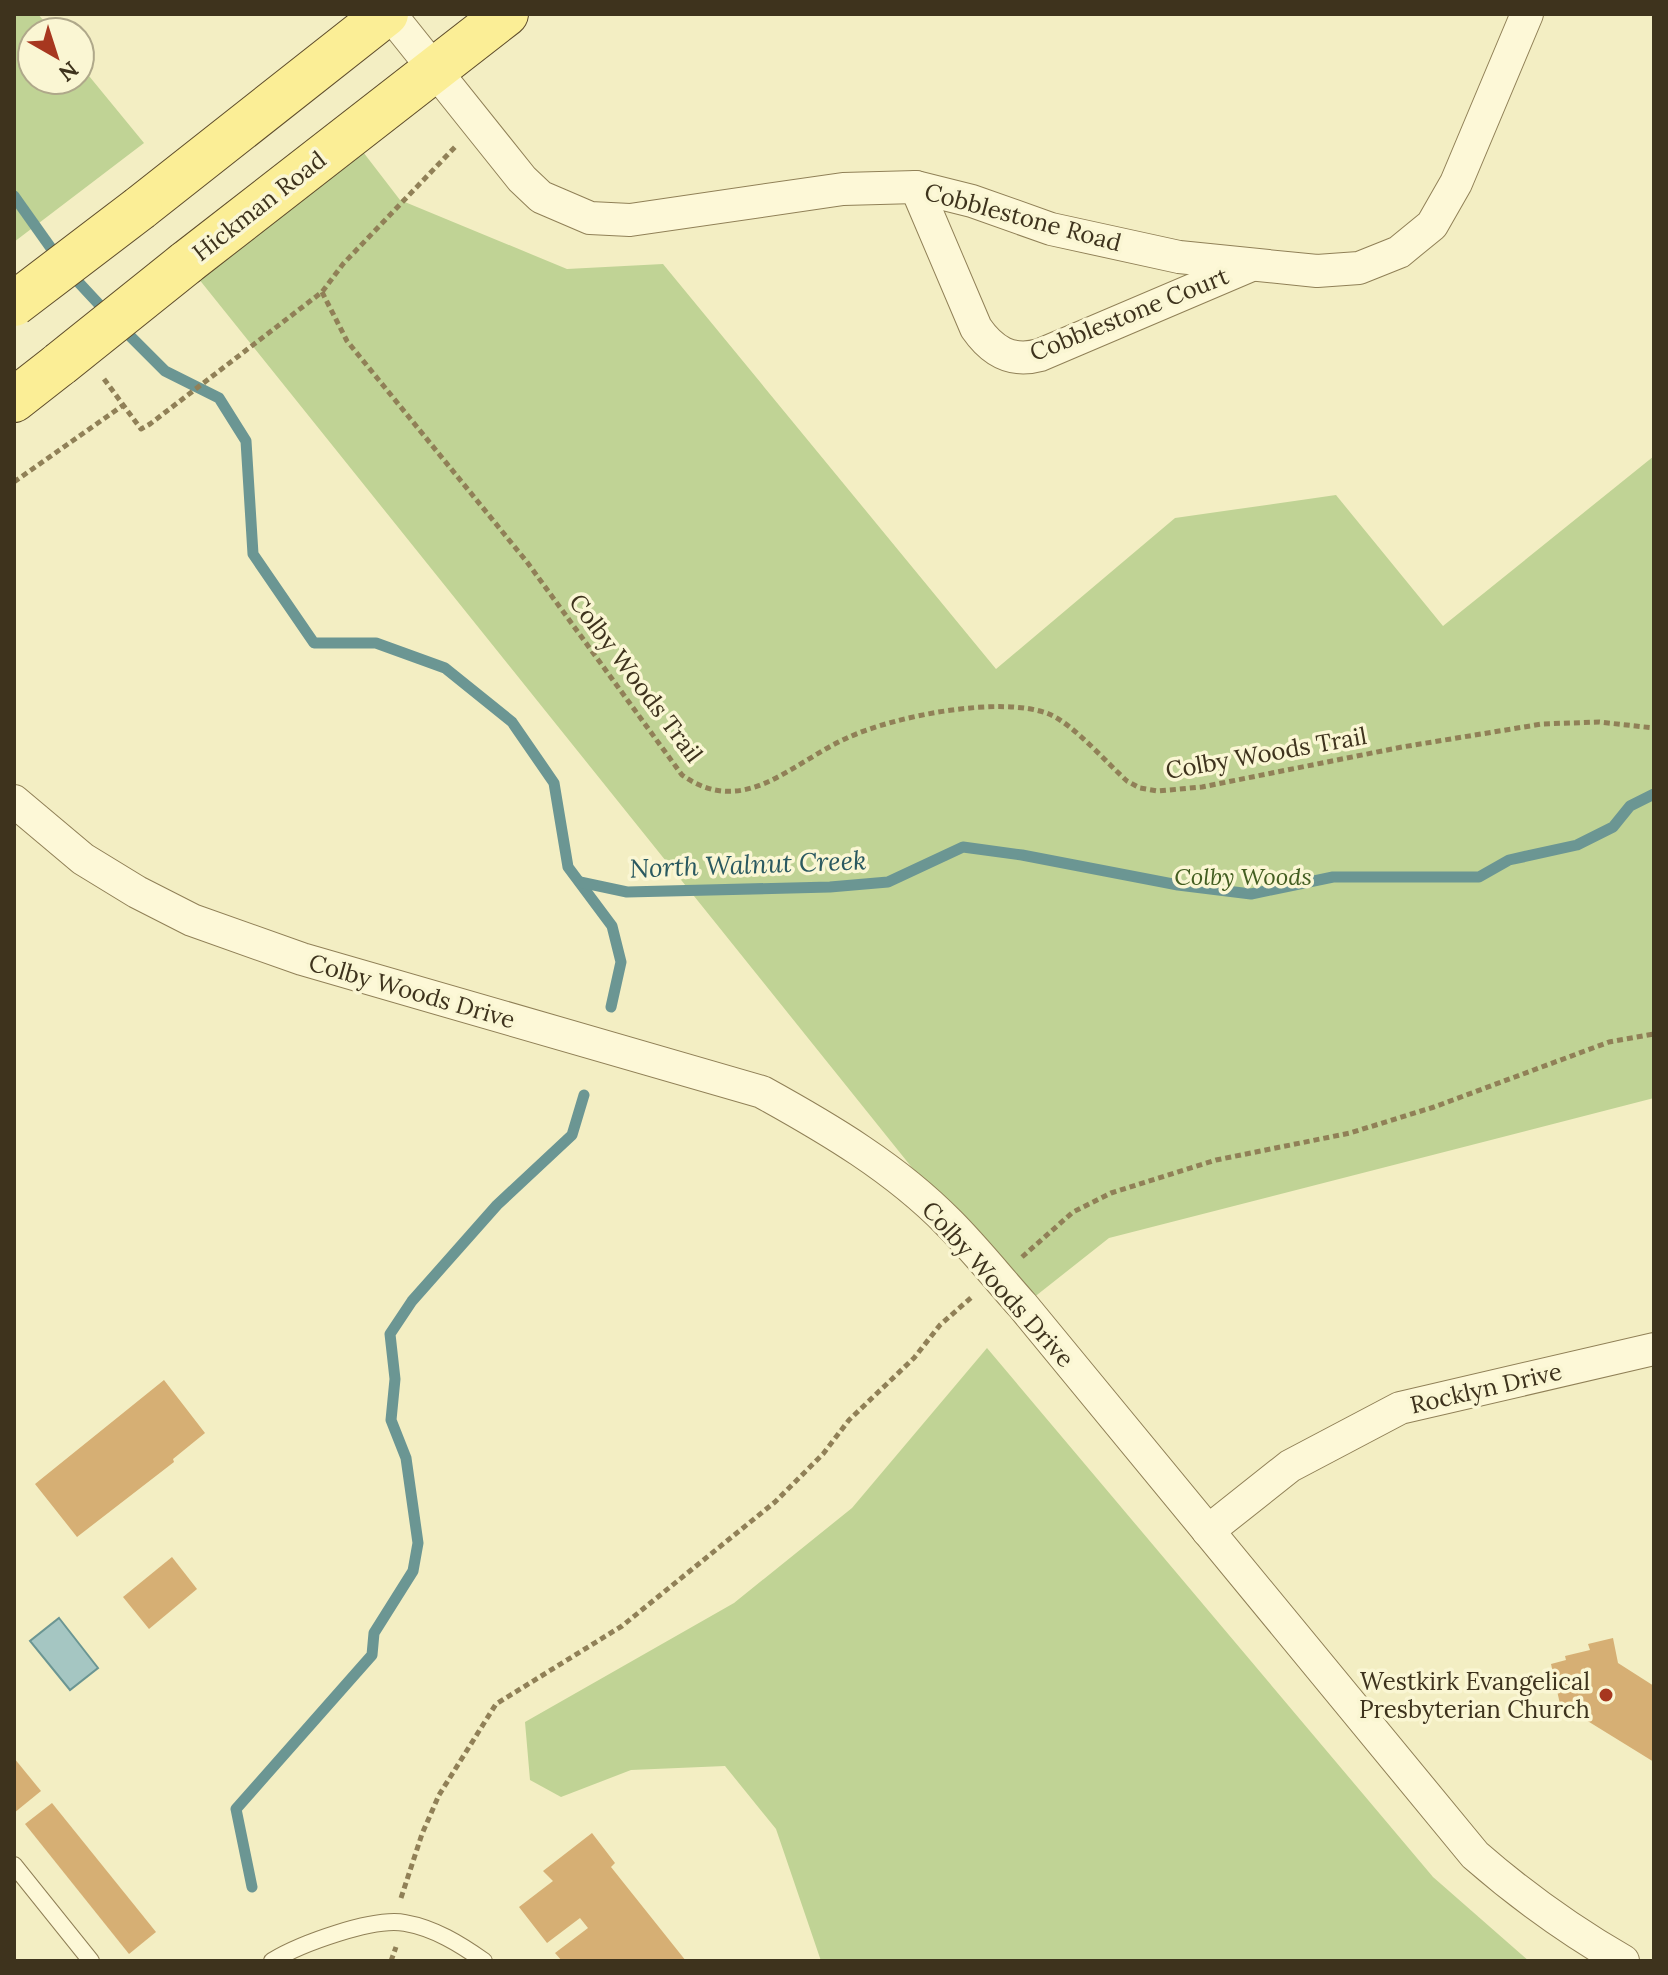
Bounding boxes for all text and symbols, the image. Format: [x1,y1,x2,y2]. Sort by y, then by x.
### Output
north arrow [16,16,96,96]
text: N [53,55,84,88]
street label: Hickman Road [186,144,332,268]
street label: Cobblestone Road [921,176,1125,258]
street label: Cobblestone Court [1025,260,1234,368]
street label: Colby Woods Trail [562,587,710,769]
street label: Colby Woods Trail [1163,720,1369,786]
water label: North Walnut Creek [629,843,867,885]
park label: Colby Woods [1174,861,1312,892]
street label: Colby Woods Drive [305,947,519,1035]
street label: Colby Woods Drive [915,1195,1081,1373]
street label: Rocklyn Drive [1407,1356,1565,1420]
place label: Westkirk Evangelical Presbyterian Church [1359,1666,1590,1725]
marker: Westkirk Evangelical Presbyterian Church [1597,1686,1615,1704]

